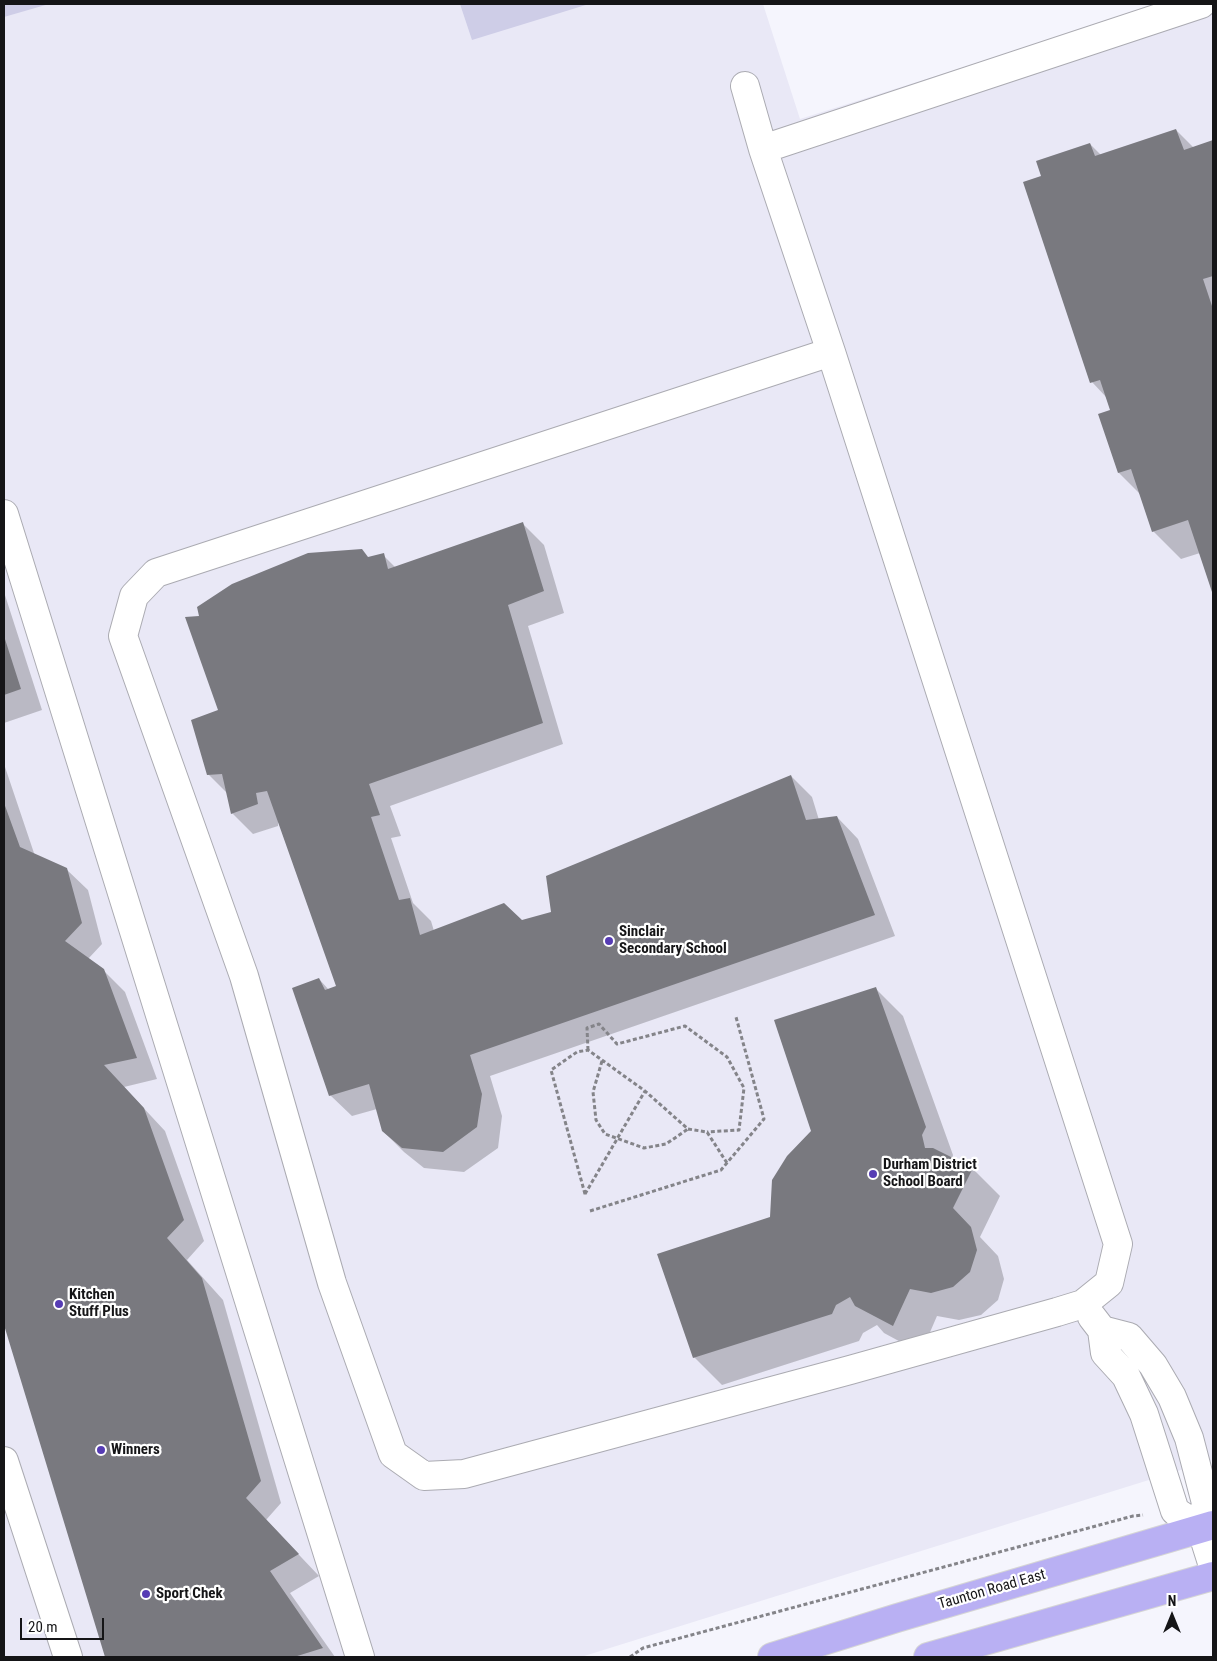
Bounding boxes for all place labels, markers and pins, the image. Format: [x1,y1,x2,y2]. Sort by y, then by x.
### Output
place label: Sinclair Secondary School [619,923,727,958]
marker: Sinclair Secondary School [603,935,615,947]
place label: Durham District School Board [883,1156,977,1191]
marker: Durham District School Board [867,1168,879,1180]
place label: Kitchen Stuff Plus [69,1286,129,1321]
marker: Kitchen Stuff Plus [53,1298,65,1310]
place label: Winners [111,1441,160,1459]
marker: Winners [95,1444,107,1456]
place label: Sport Chek [156,1585,223,1603]
marker: Sport Chek [140,1588,152,1600]

